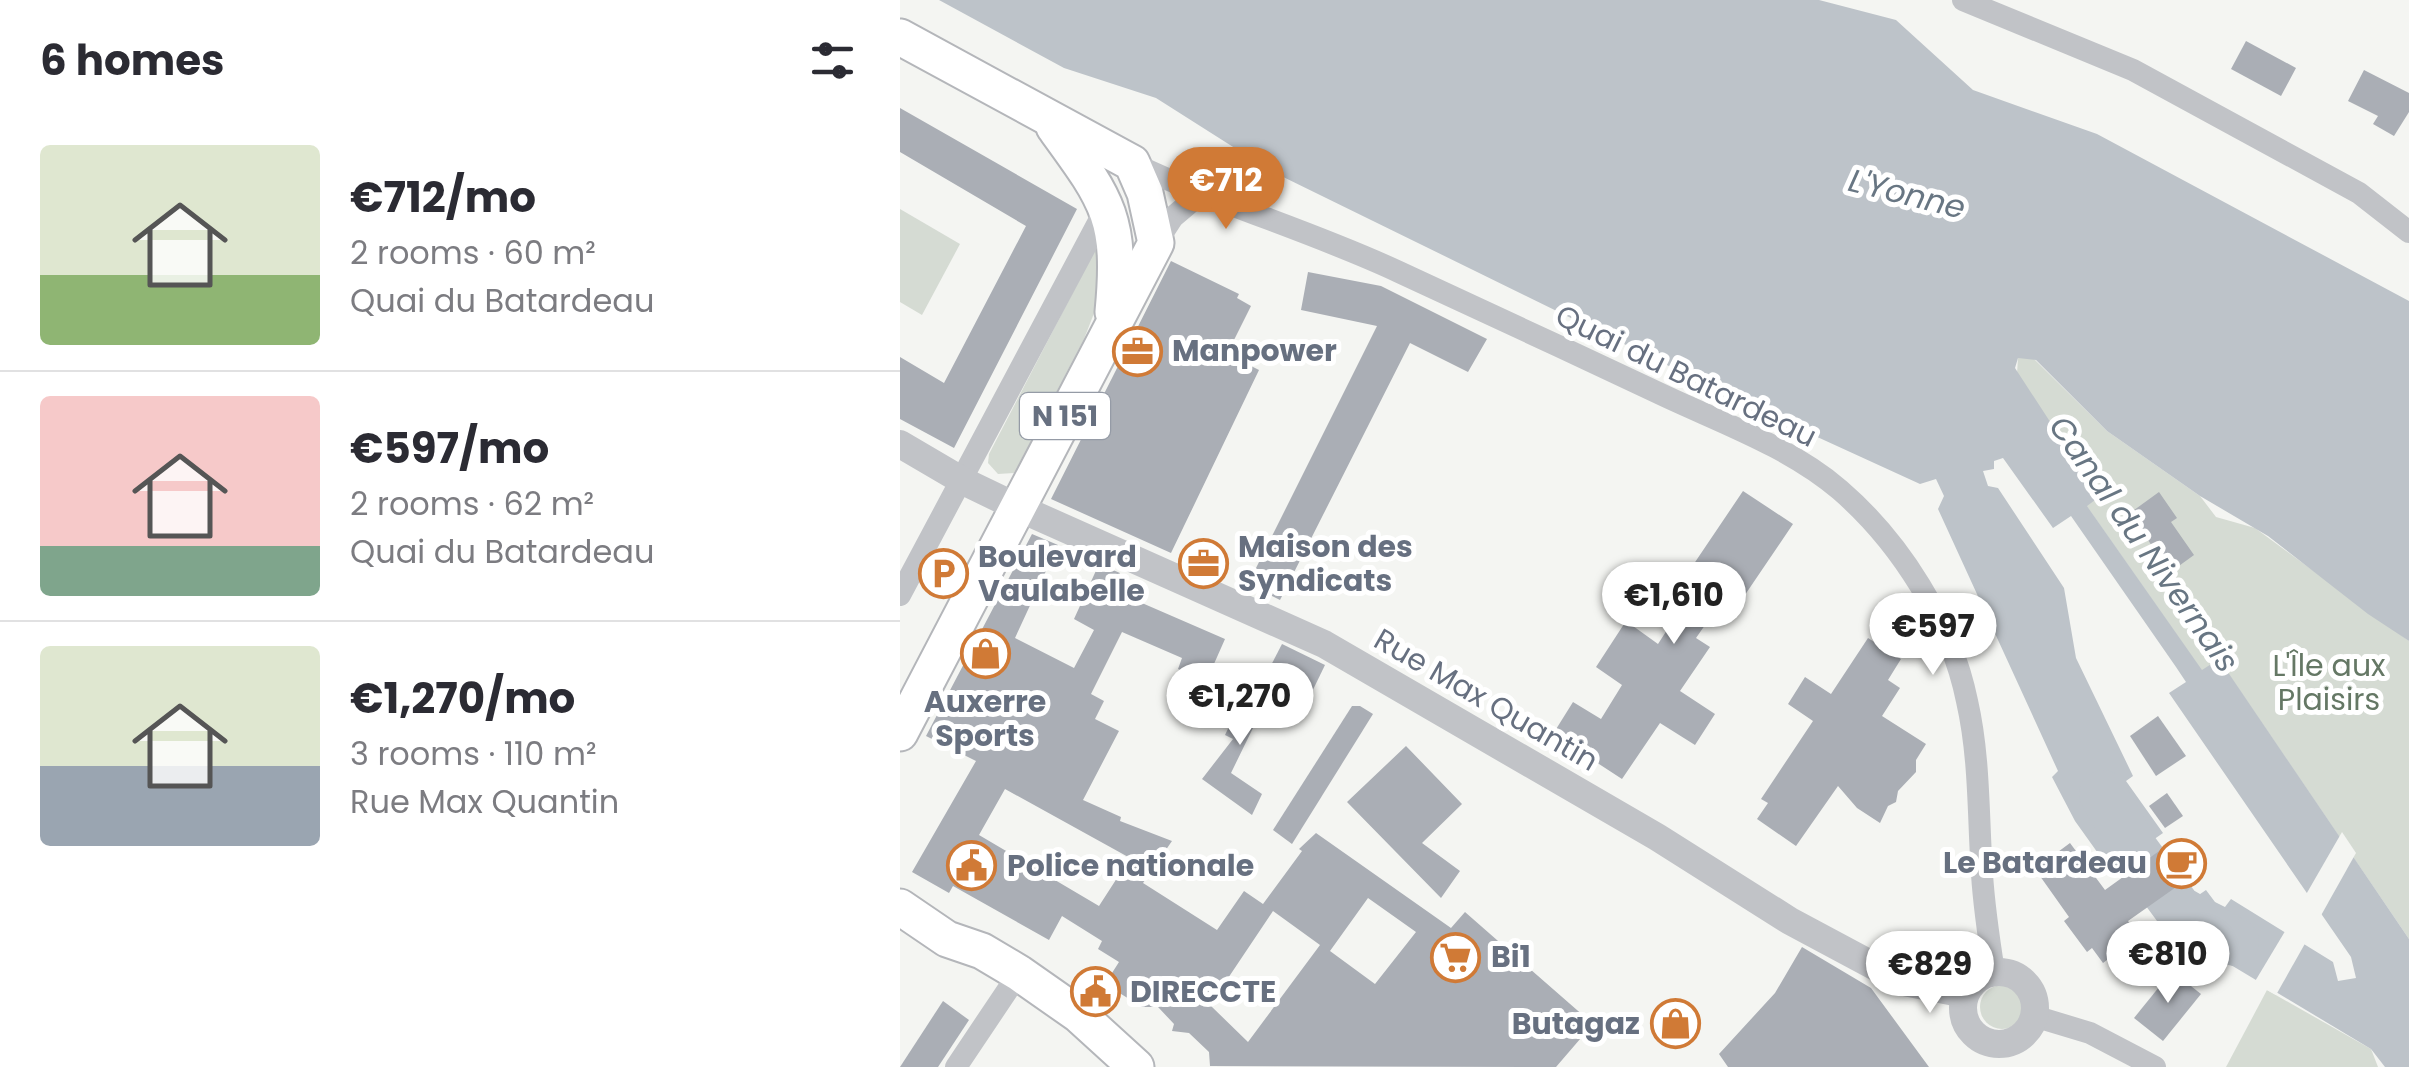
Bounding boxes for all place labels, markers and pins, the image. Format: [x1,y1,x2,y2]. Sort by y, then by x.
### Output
pin: €712 [1167,147,1285,232]
office icon: Manpower [1111,325,1163,377]
place label: Manpower [1172,329,1337,372]
place label: Maison des Syndicats [1238,525,1413,602]
place label: Boulevard Vaulabelle [978,535,1145,612]
office icon: Maison des Syndicats [1177,538,1229,590]
parking icon: Boulevard Vaulabelle [917,548,969,600]
pin: €1,610 [1593,562,1755,647]
pin: €597 [1874,593,1992,678]
shop icon: Auxerre Sports [959,627,1011,679]
pin: €1,270 [1159,663,1321,748]
place label: Auxerre Sports [924,680,1046,757]
cafe icon: Le Batardeau [2156,837,2208,889]
public building icon: Police nationale [946,840,998,892]
place label: Le Batardeau [1943,841,2147,884]
place label: Police nationale [1007,844,1254,887]
pin: €810 [2109,921,2227,1006]
supermarket icon: Bi1 [1430,931,1482,983]
pin: €829 [1871,931,1989,1016]
place label: Bi1 [1491,935,1531,978]
public building icon: DIRECCTE [1069,966,1121,1018]
place label: DIRECCTE [1130,970,1276,1013]
shop icon: Butagaz [1649,998,1701,1050]
place label: Butagaz [1512,1002,1640,1045]

